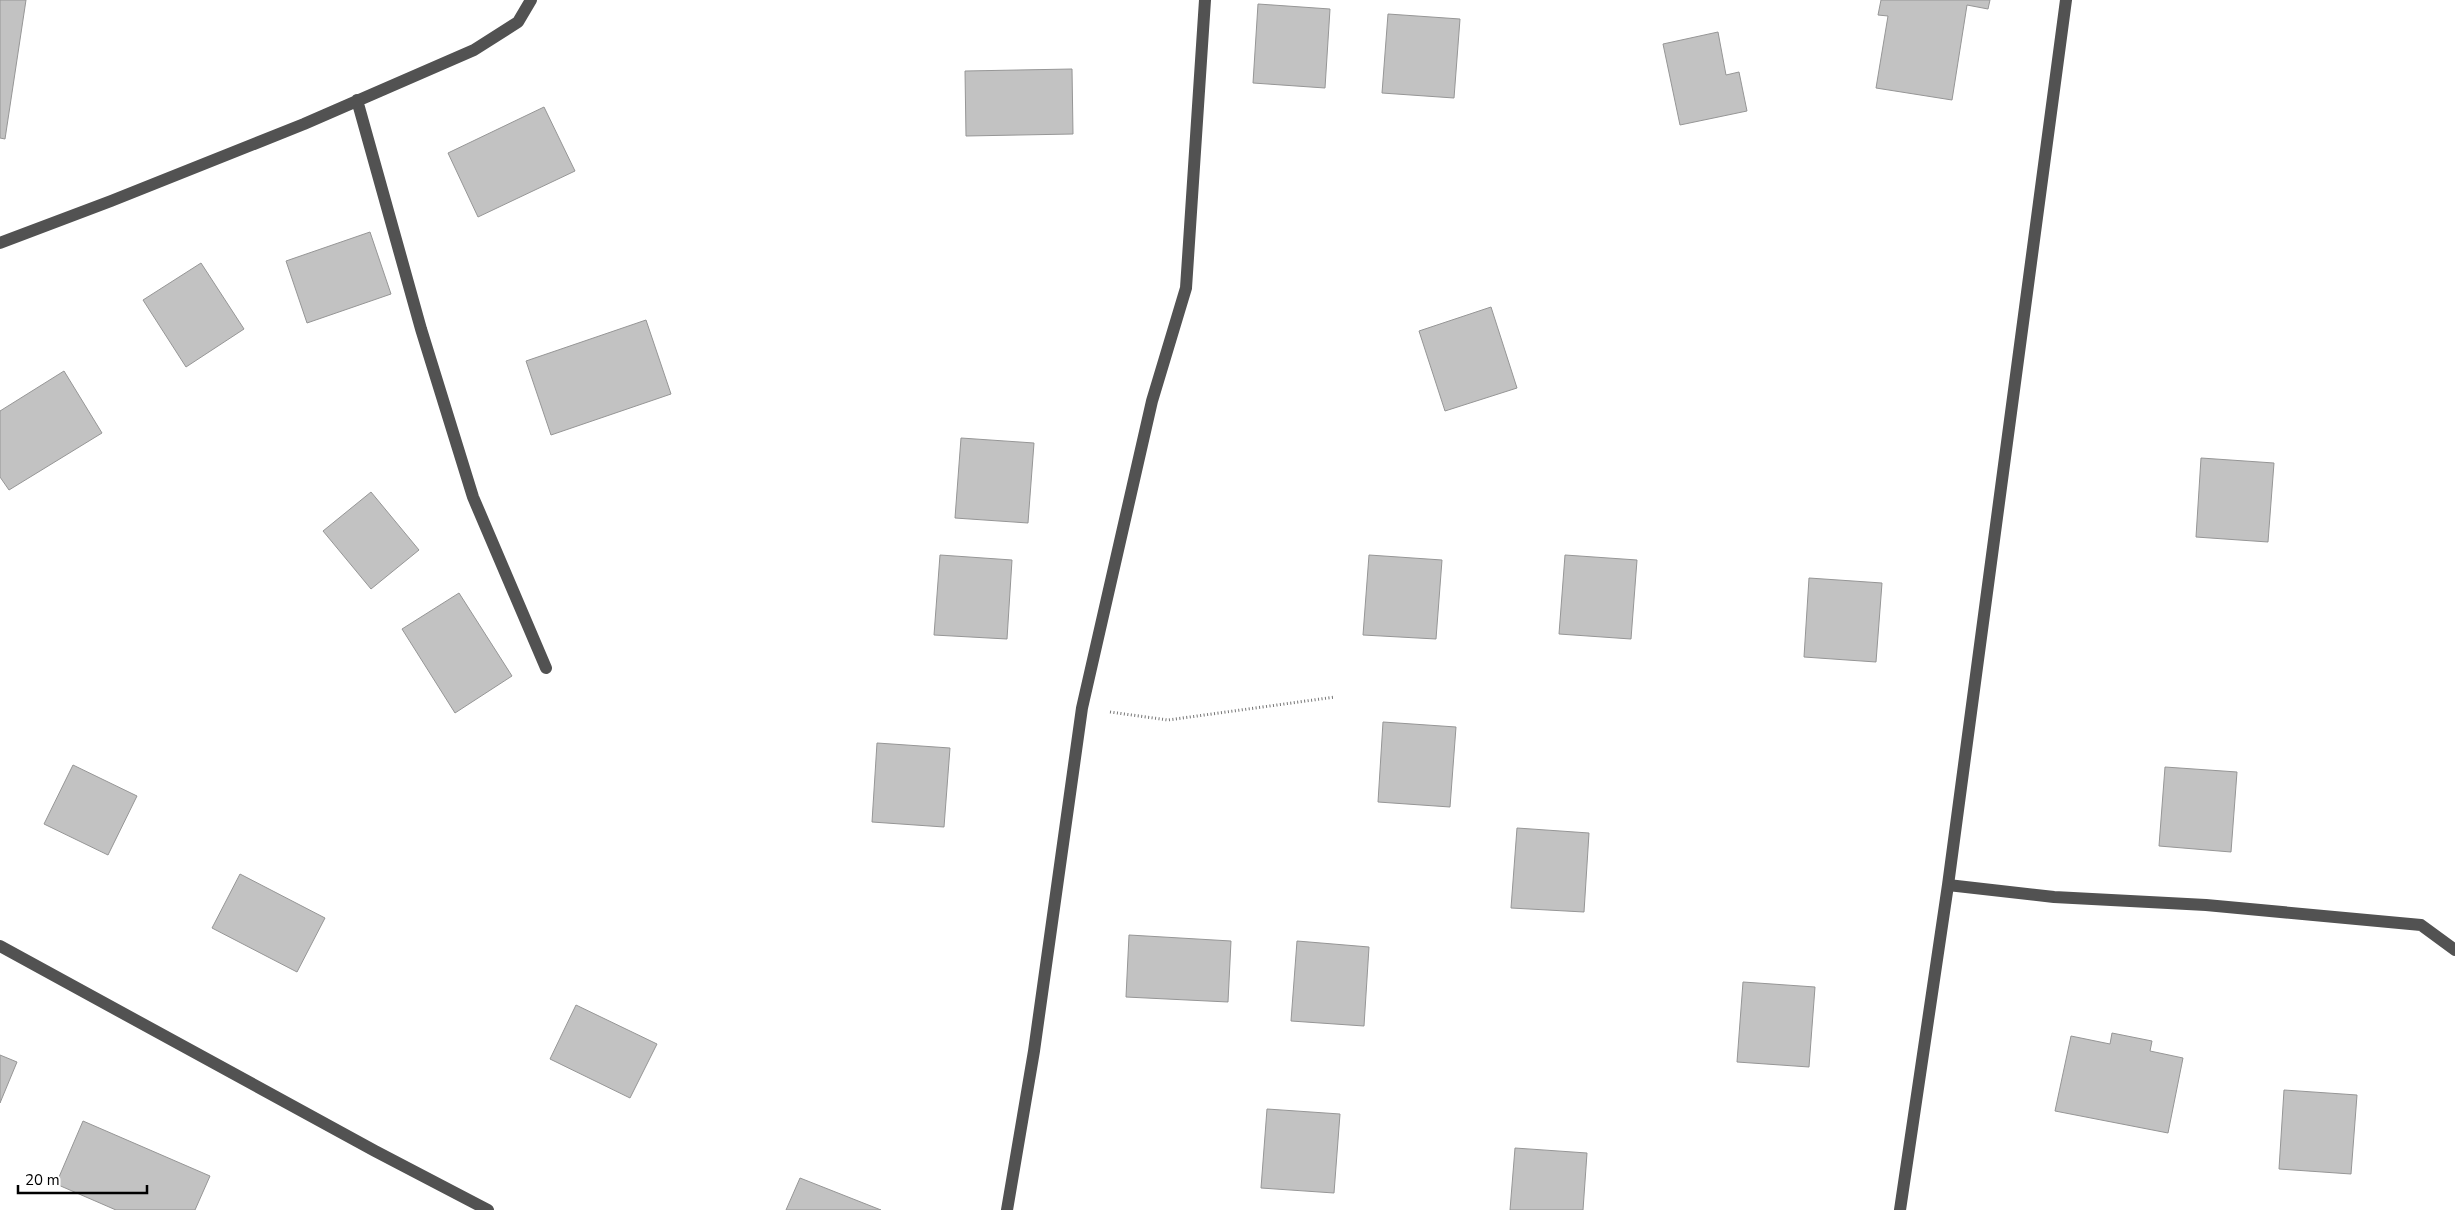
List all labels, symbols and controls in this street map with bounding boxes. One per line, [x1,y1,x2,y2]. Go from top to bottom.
scale bar [18,1162,146,1194]
text: 20 m [25,1170,60,1190]

